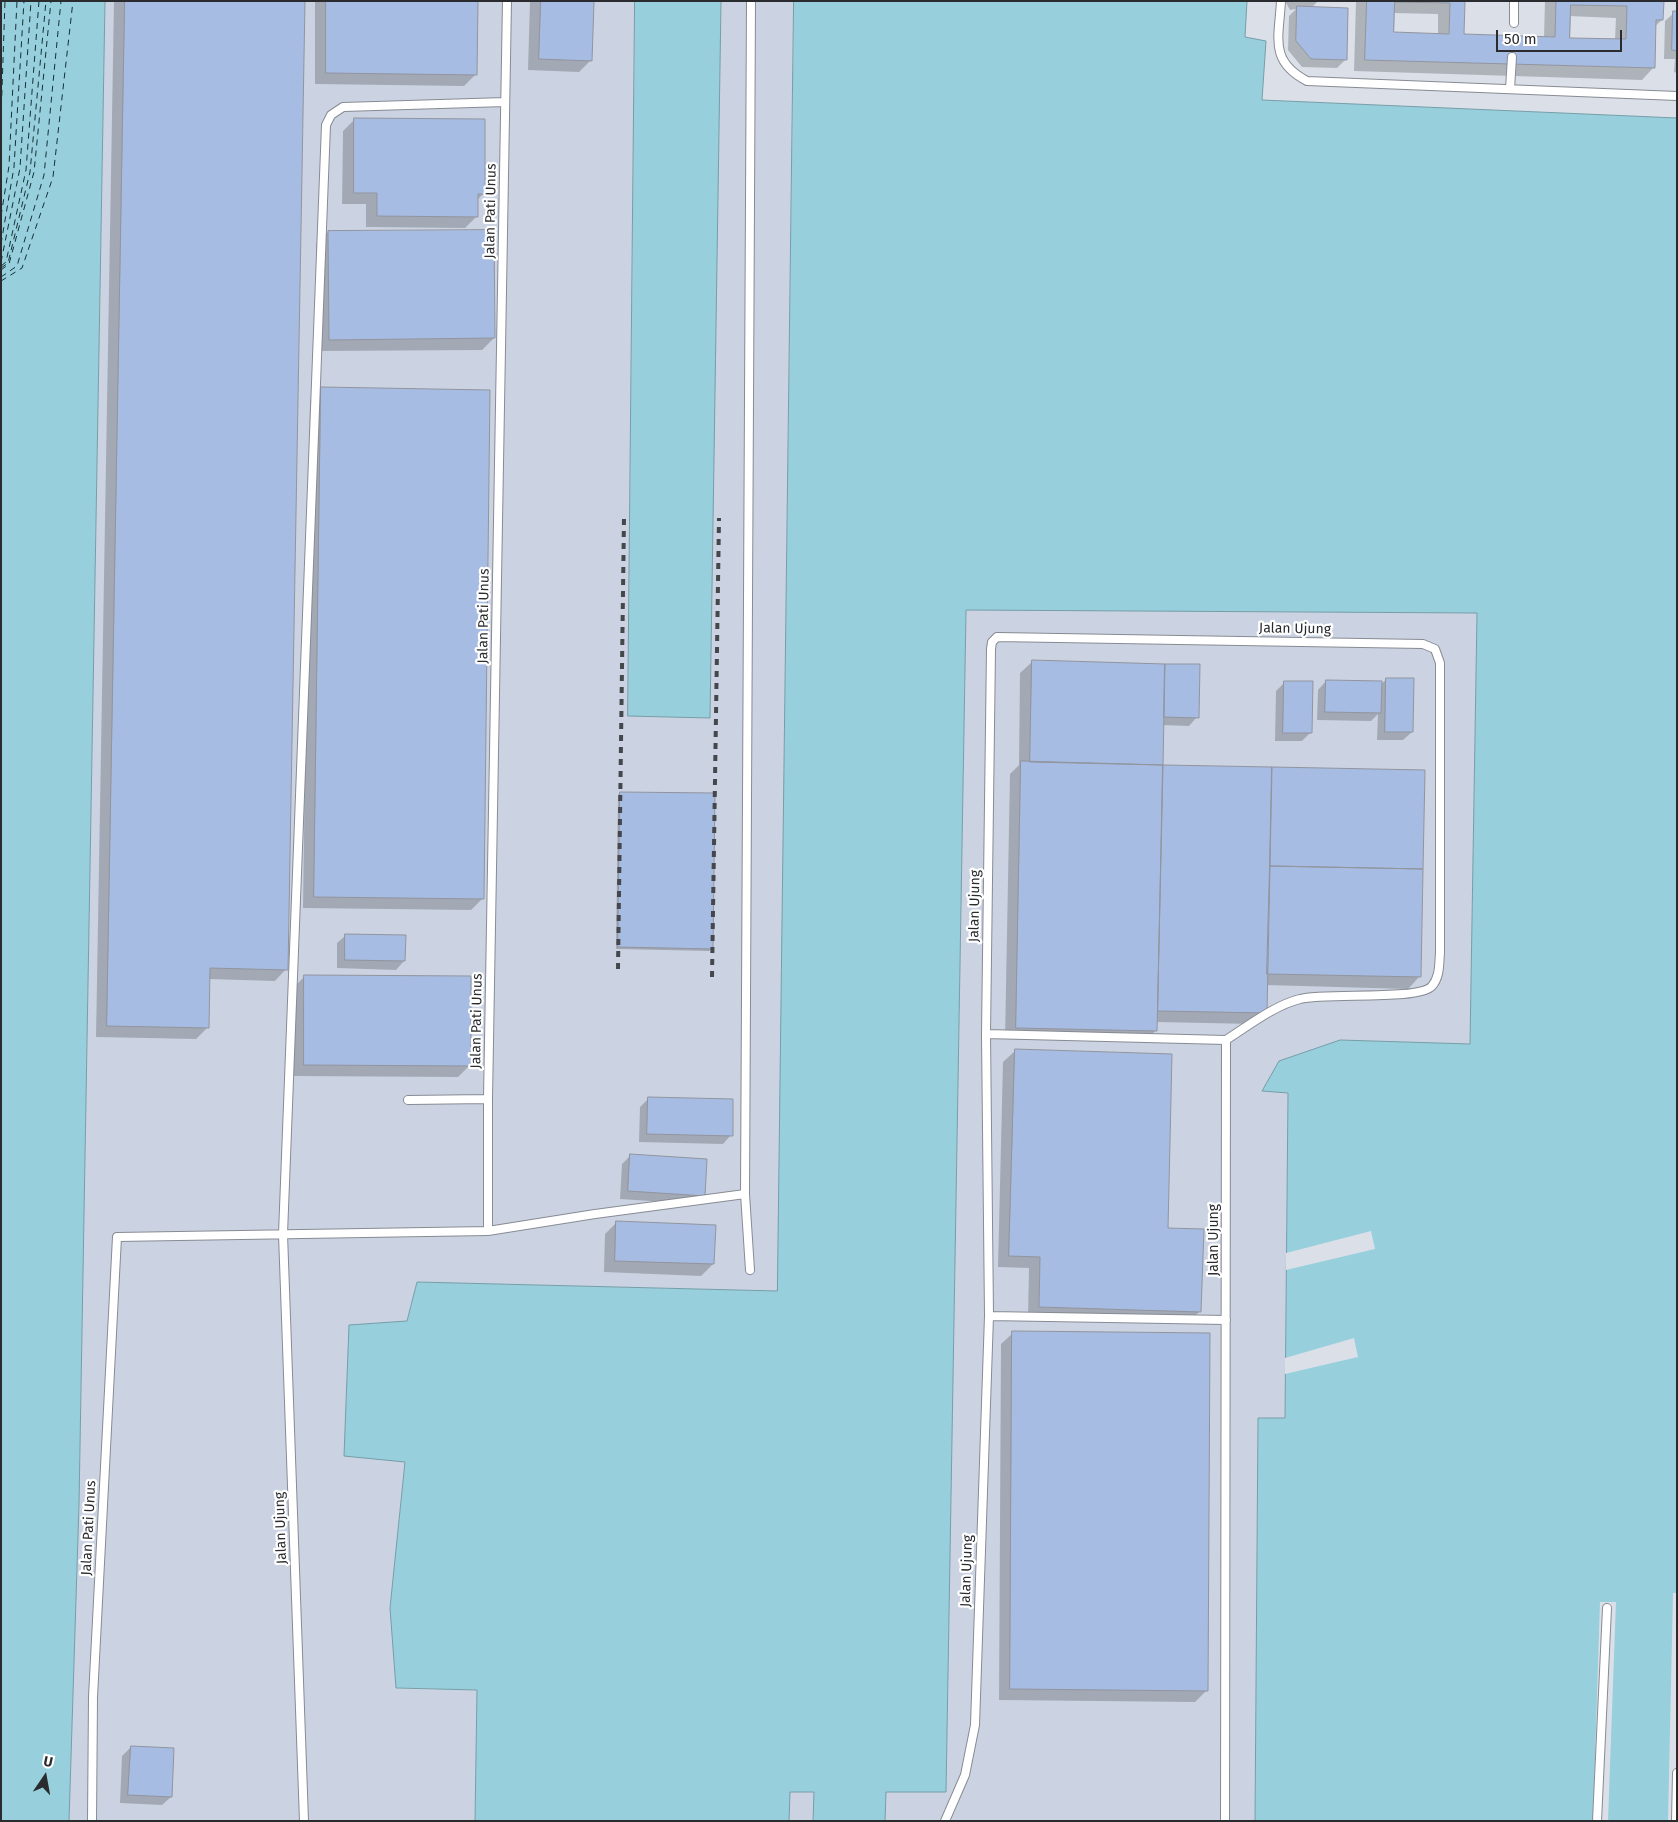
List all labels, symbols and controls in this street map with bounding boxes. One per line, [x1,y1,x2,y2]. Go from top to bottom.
scale bar [1498,20,1624,52]
text: 50 m [1504,30,1537,48]
street label: Jalan Pati Unus [482,163,500,259]
street label: Jalan Pati Unus [475,568,493,664]
street label: Jalan Ujung [1259,620,1331,638]
street label: Jalan Ujung [966,870,984,942]
street label: Jalan Pati Unus [468,973,486,1069]
street label: Jalan Ujung [1206,1204,1222,1276]
street label: Jalan Pati Unus [78,1480,100,1576]
street label: Jalan Ujung [271,1492,291,1564]
street label: Jalan Ujung [957,1535,977,1607]
north arrow [20,1752,70,1802]
text: U [42,1753,54,1771]

